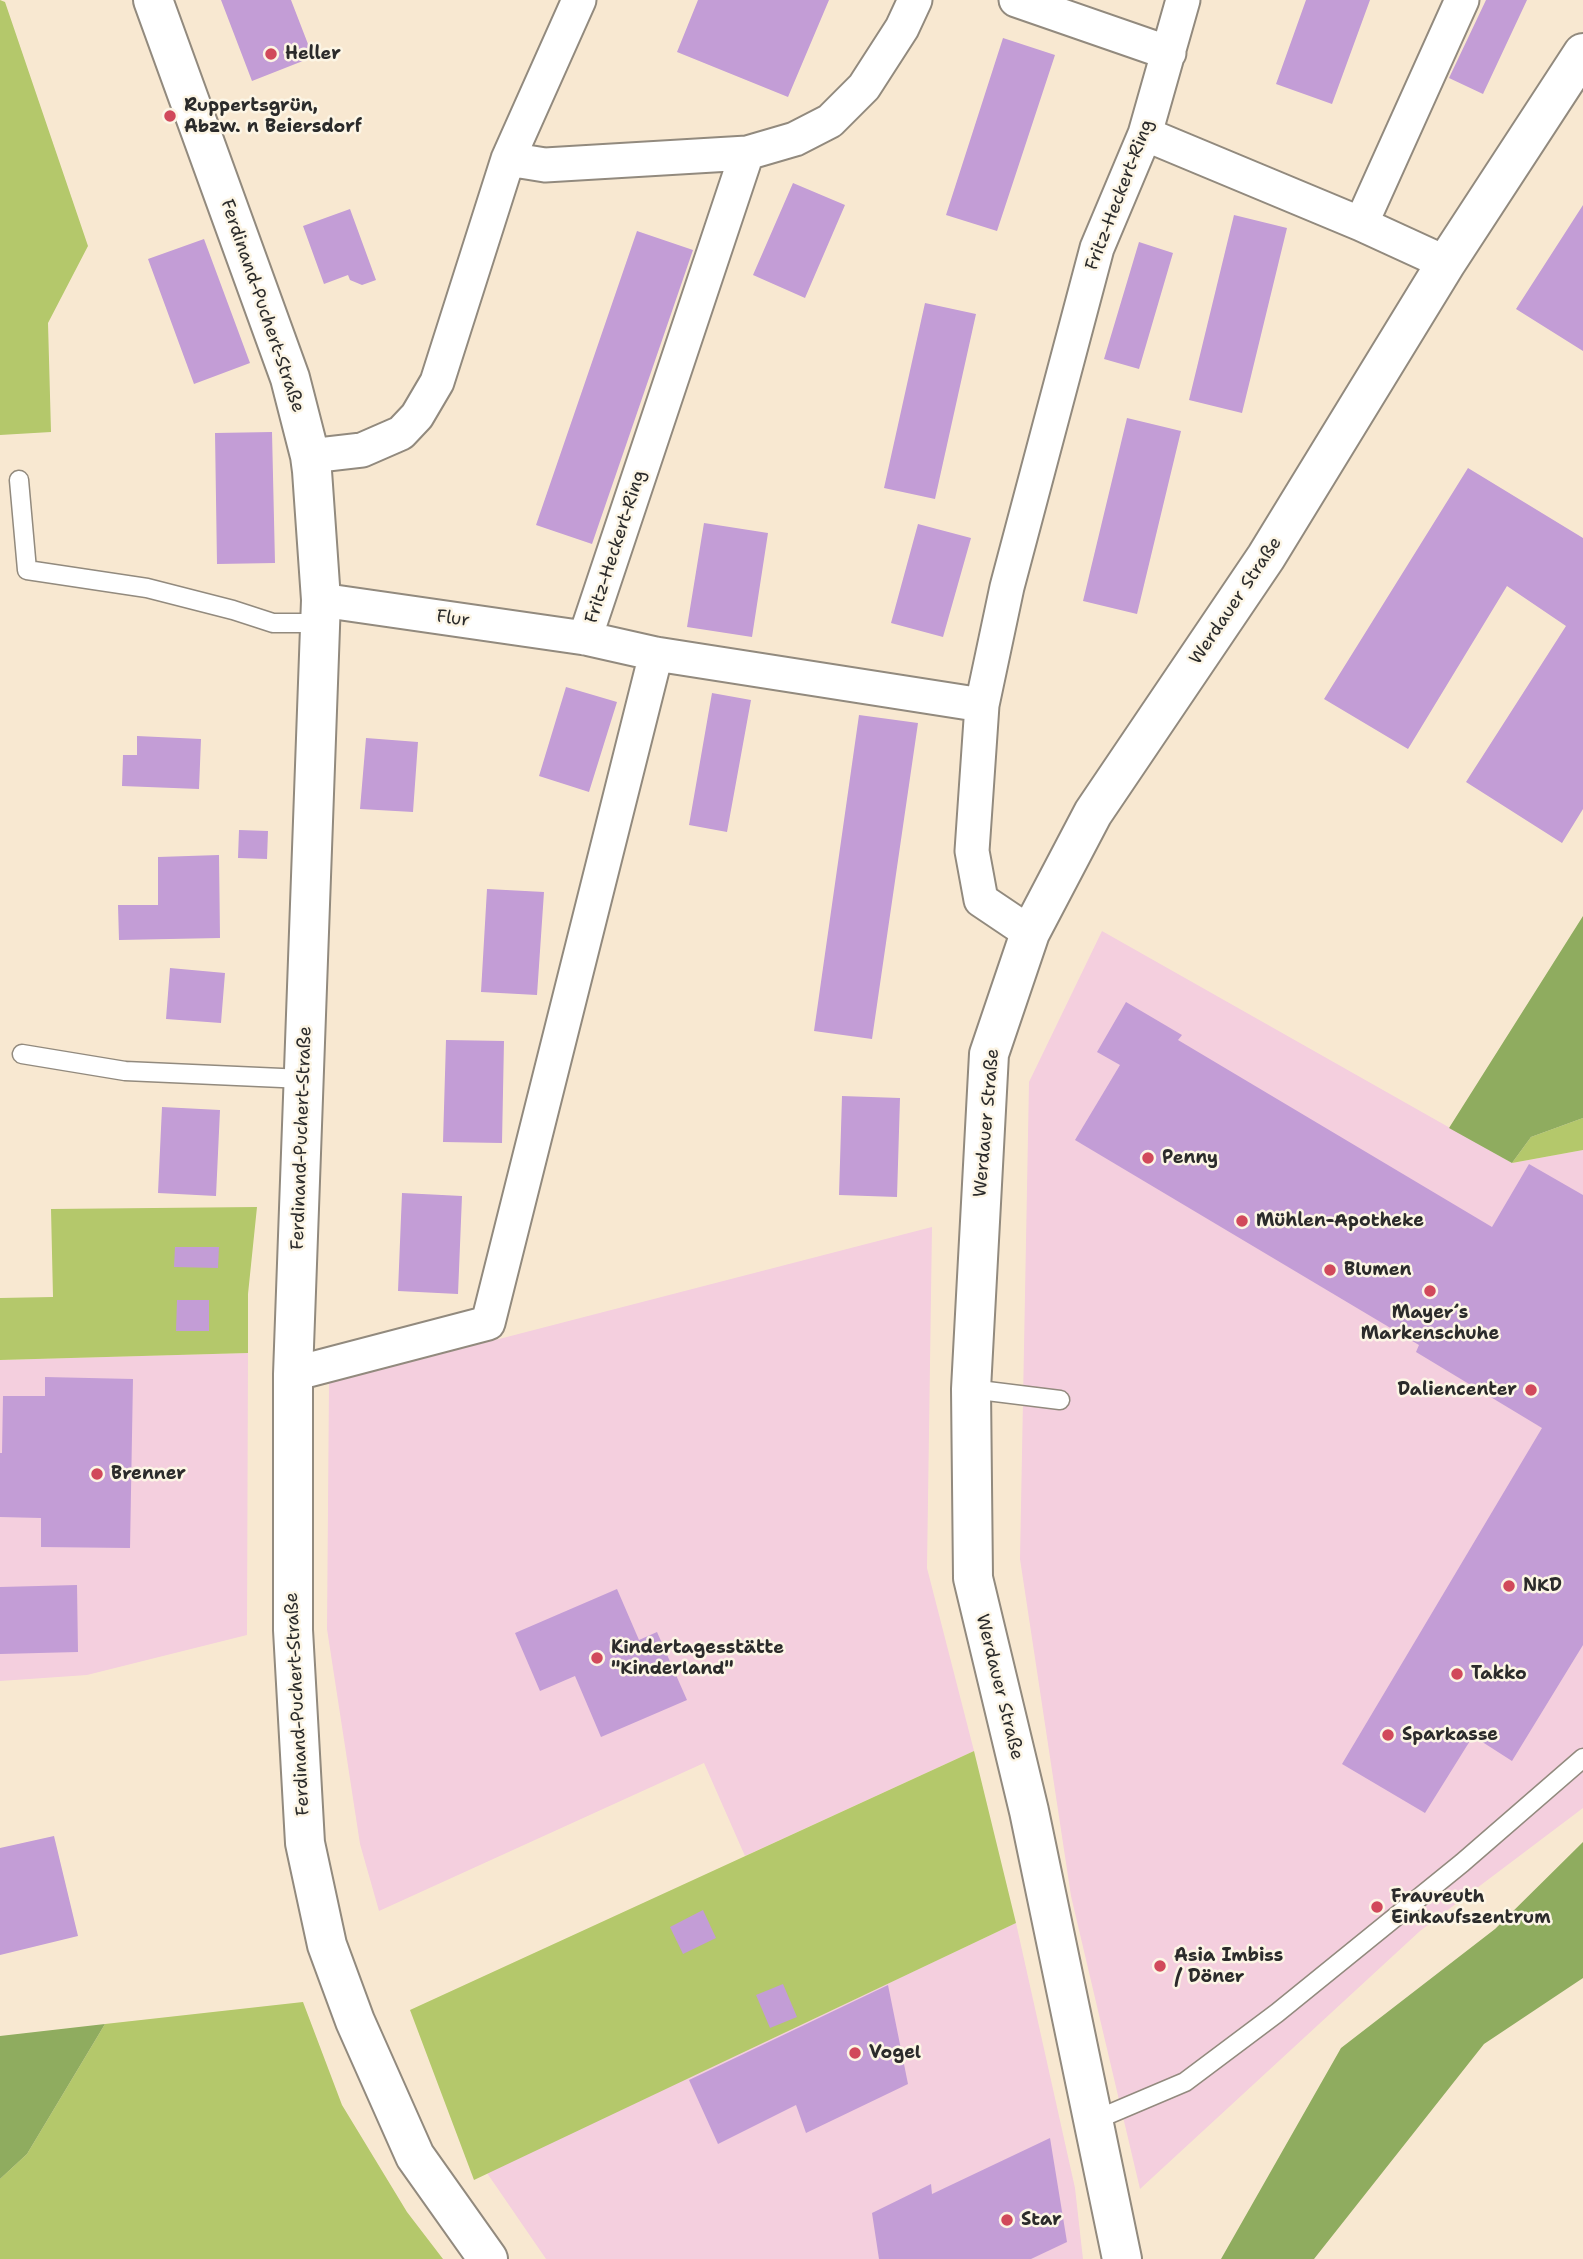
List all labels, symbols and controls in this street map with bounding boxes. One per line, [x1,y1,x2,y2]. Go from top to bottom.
place label: Heller [285,43,341,65]
marker: Heller [263,46,279,62]
place label: Ruppertsgrün, Abzw. n Beiersdorf [184,95,362,138]
marker: Ruppertsgrün, Abzw. n Beiersdorf [162,108,178,124]
street label: Fritz-Heckert-Ring [1081,117,1159,273]
street label: Ferdinand-Puchert-Straße [215,197,309,415]
street label: Fritz-Heckert-Ring [581,468,651,626]
street label: Werdauer Straße [1185,533,1287,669]
street label: Flur [435,606,471,632]
street label: Ferdinand-Puchert-Straße [287,1026,317,1250]
street label: Werdauer Straße [970,1048,1004,1198]
place label: Penny [1162,1147,1218,1169]
marker: Penny [1140,1150,1156,1166]
place label: Mühlen-Apotheke [1256,1210,1424,1232]
marker: Mühlen-Apotheke [1234,1213,1250,1229]
place label: Blumen [1344,1259,1411,1281]
marker: Blumen [1322,1262,1338,1278]
marker: Mayer´s Markenschuhe [1422,1283,1438,1299]
place label: Mayer´s Markenschuhe [1361,1302,1499,1344]
place label: Daliencenter [1397,1379,1517,1401]
marker: Daliencenter [1523,1382,1539,1398]
place label: Brenner [111,1463,186,1485]
marker: Brenner [89,1466,105,1482]
place label: NKD [1523,1575,1562,1597]
marker: NKD [1501,1578,1517,1594]
street label: Ferdinand-Puchert-Straße [281,1592,315,1816]
street label: Werdauer Straße [970,1612,1028,1762]
place label: Kindertagesstätte "Kinderland" [611,1637,784,1680]
marker: Kindertagesstätte "Kinderland" [589,1650,605,1666]
place label: Takko [1471,1663,1527,1685]
marker: Takko [1449,1666,1465,1682]
place label: Sparkasse [1402,1724,1498,1746]
marker: Sparkasse [1380,1727,1396,1743]
place label: Fraureuth Einkaufszentrum [1391,1886,1551,1928]
marker: Fraureuth Einkaufszentrum [1369,1899,1385,1915]
place label: Asia Imbiss / Döner [1174,1945,1283,1988]
marker: Asia Imbiss / Döner [1152,1958,1168,1974]
place label: Vogel [869,2042,921,2064]
marker: Vogel [847,2045,863,2061]
place label: Star [1021,2209,1062,2231]
marker: Star [999,2212,1015,2228]

